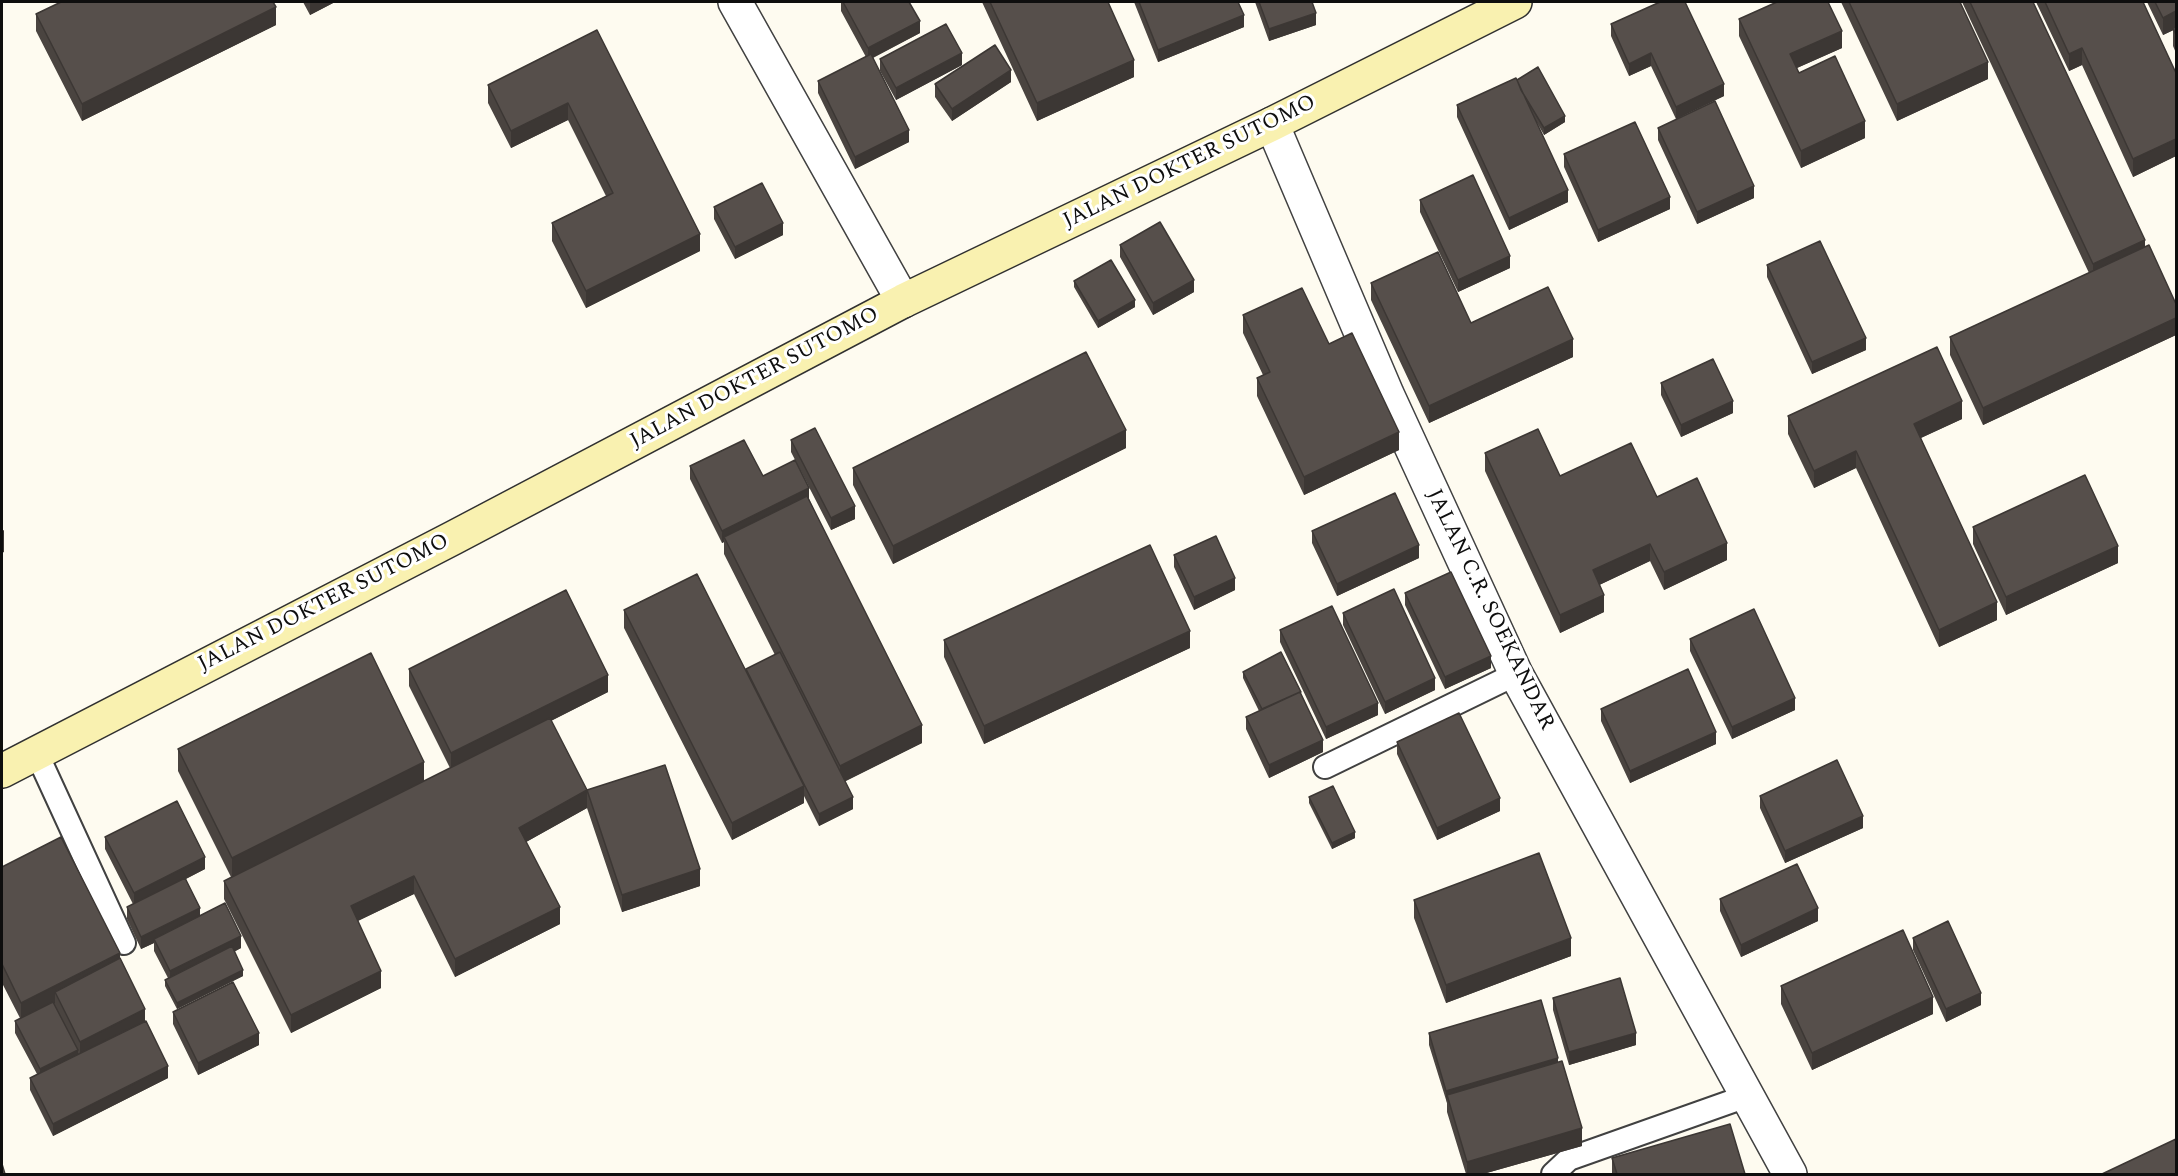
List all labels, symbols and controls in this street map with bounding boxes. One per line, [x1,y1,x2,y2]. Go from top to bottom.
street label: JALAN DOKTER SUTOMO [1059,90,1321,236]
street label: JALAN DOKTER SUTOMO [626,302,884,456]
street label: JALAN C.R. SOEKANDAR [1419,485,1559,735]
street label: JALAN DOKTER SUTOMO [194,529,454,679]

